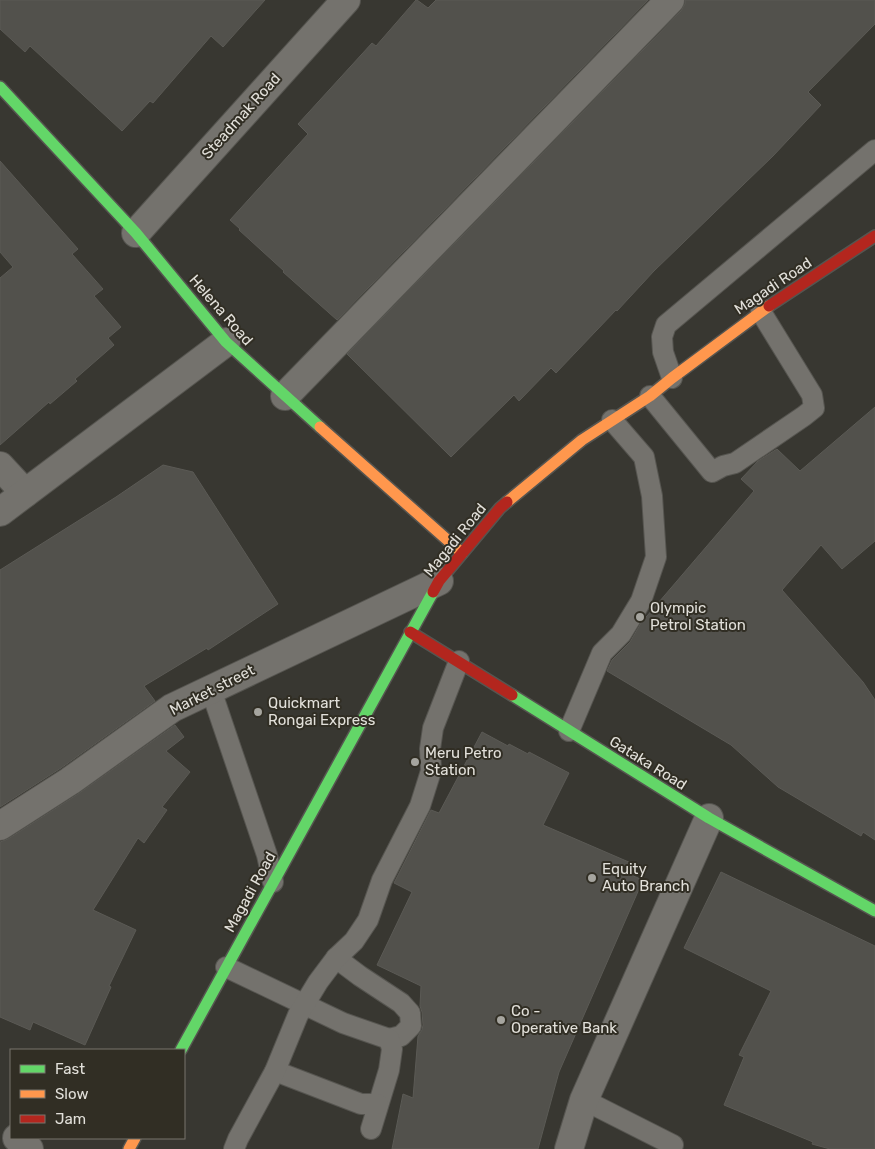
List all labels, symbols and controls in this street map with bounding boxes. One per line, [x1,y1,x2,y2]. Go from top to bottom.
street label: Steadmak Road [198,69,284,163]
street label: Magadi Road [731,254,815,318]
street label: Helena Road [185,271,257,349]
street label: Magadi Road [420,500,490,580]
place label: Olympic Petrol Station [650,599,746,634]
marker: Olympic Petrol Station [634,611,646,623]
street label: Market street [167,661,258,719]
place label: Quickmart Rongai Express [268,694,376,729]
marker: Quickmart Rongai Express [252,706,264,718]
street label: Gataka Road [606,732,690,794]
place label: Meru Petro Station [425,744,502,779]
marker: Meru Petro Station [409,756,421,768]
street label: Magadi Road [221,849,279,935]
place label: Equity Auto Branch [602,860,690,895]
marker: Equity Auto Branch [586,872,598,884]
place label: Co - Operative Bank [511,1002,617,1037]
marker: Co - Operative Bank [495,1014,507,1026]
legend [10,1049,185,1139]
text: Fast [55,1060,85,1078]
text: Slow [55,1085,88,1103]
text: Jam [55,1110,86,1128]

